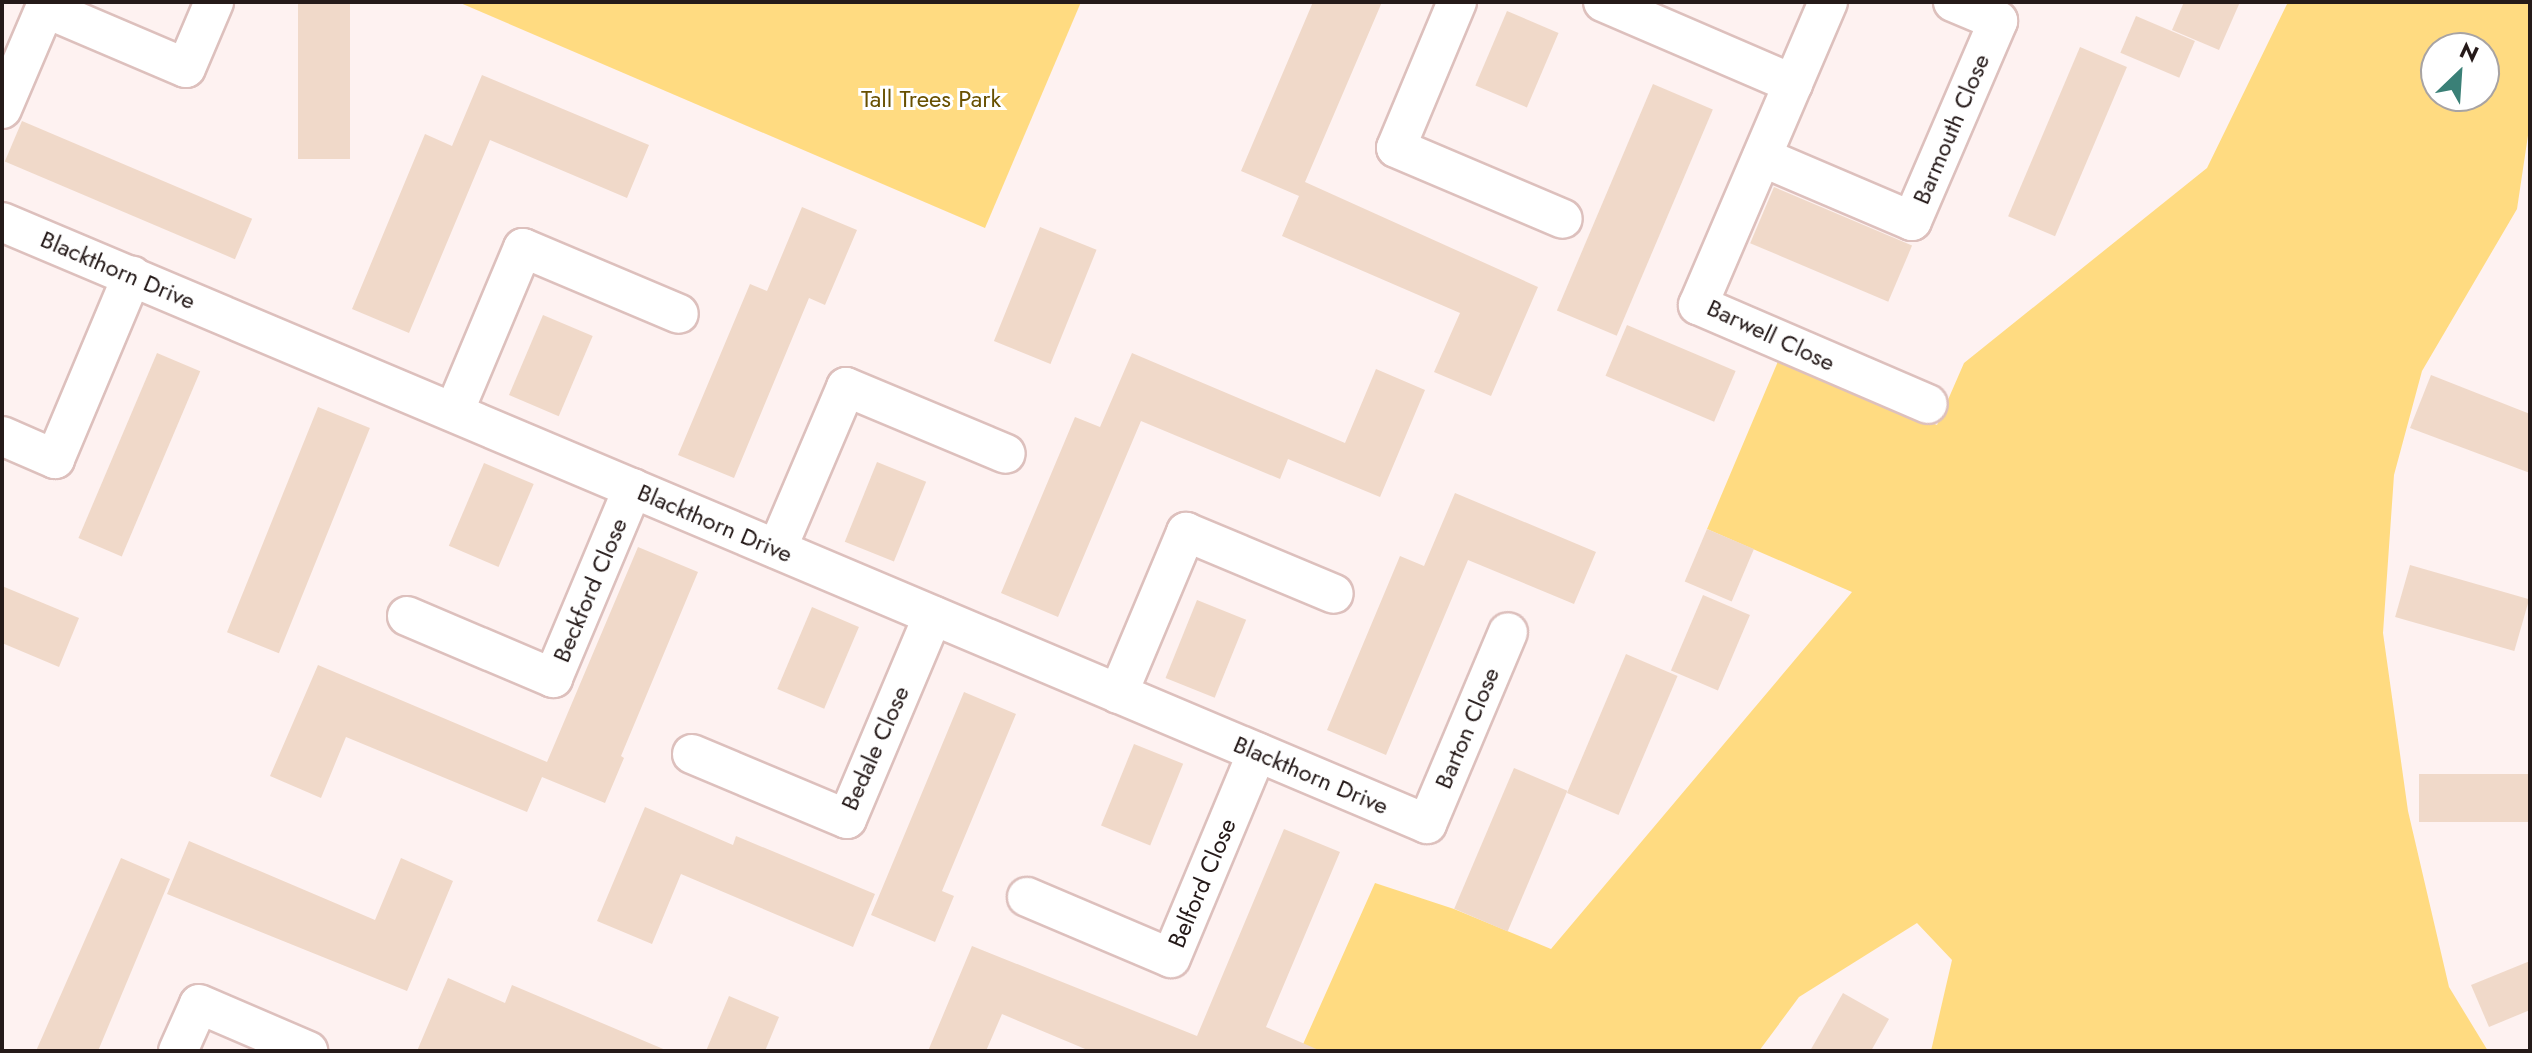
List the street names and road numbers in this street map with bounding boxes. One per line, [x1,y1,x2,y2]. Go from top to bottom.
street label: Barmouth Close [1906,50,1996,208]
street label: Blackthorn Drive [36,224,200,316]
street label: Barwell Close [1703,293,1839,377]
street label: Blackthorn Drive [633,477,797,569]
street label: Beckford Close [547,514,633,666]
street label: Barton Close [1429,663,1505,793]
street label: Bedale Close [835,681,915,815]
street label: Blackthorn Drive [1229,729,1393,821]
street label: Belford Close [1162,814,1242,952]

